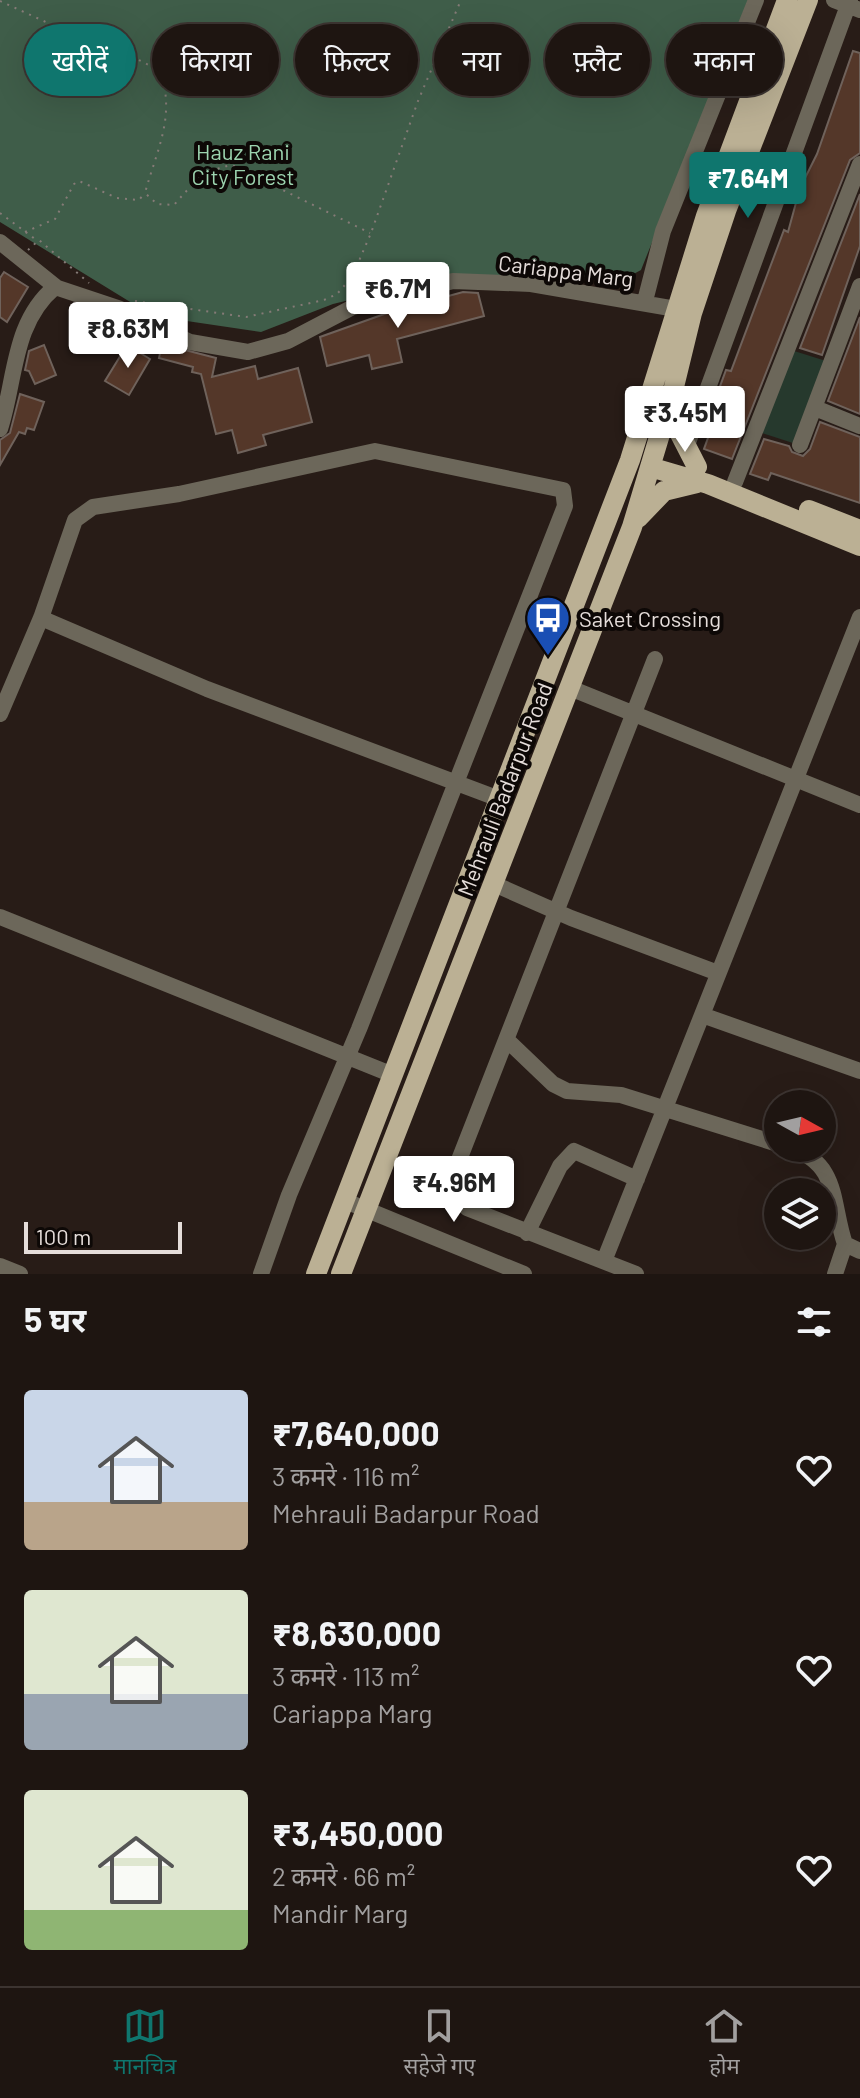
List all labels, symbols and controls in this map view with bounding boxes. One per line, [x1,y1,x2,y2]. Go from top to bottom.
chip: खरीदें [24,24,136,96]
chip: किराया [152,24,279,96]
chip: फ़िल्टर [295,24,418,96]
chip: नया [434,24,529,96]
chip: फ़्लैट [545,24,650,96]
chip: मकान [666,24,783,96]
park label: Hauz Rani City Forest [191,138,295,189]
pin: ₹7.64M [683,152,813,220]
text: ₹7.64M [707,162,789,193]
street label: Cariappa Marg [497,249,635,291]
pin: ₹6.7M [342,262,454,330]
text: ₹6.7M [364,272,432,303]
pin: ₹8.63M [63,302,193,370]
text: ₹8.63M [87,312,169,343]
pin: ₹3.45M [620,386,750,454]
text: ₹3.45M [643,396,727,427]
bus stop icon: Saket Crossing [524,594,572,657]
place label: Saket Crossing [579,605,721,631]
street label: Mehrauli Badarpur Road [451,679,557,899]
north arrow [764,1090,836,1162]
map controls [764,1090,836,1250]
pin: ₹4.96M [389,1156,519,1224]
text: ₹4.96M [412,1166,496,1197]
button: layers [764,1178,836,1250]
scale bar [24,1218,182,1254]
text: 100 m [36,1223,91,1249]
text: 5 घर [24,1298,86,1339]
icon: filters [792,1300,836,1344]
text: ₹7,640,000 [272,1412,440,1453]
icon: home [88,1422,184,1518]
icon: heart [792,1448,836,1492]
text: 3 कमरे · 116 m² [272,1460,419,1491]
text: Mehrauli Badarpur Road [272,1497,540,1528]
text: ₹8,630,000 [272,1612,441,1653]
icon: home [88,1622,184,1718]
icon: heart [792,1648,836,1692]
text: 3 कमरे · 113 m² [272,1660,419,1691]
text: Cariappa Marg [272,1697,432,1728]
text: ₹3,450,000 [272,1812,443,1853]
icon: home [88,1822,184,1918]
icon: heart [792,1848,836,1892]
text: 2 कमरे · 66 m² [272,1860,415,1891]
text: Mandir Marg [272,1897,408,1928]
tab: मानचित्र [114,2004,176,2083]
tab: सहेजे गए [404,2004,475,2083]
tab: होम [702,2004,746,2083]

